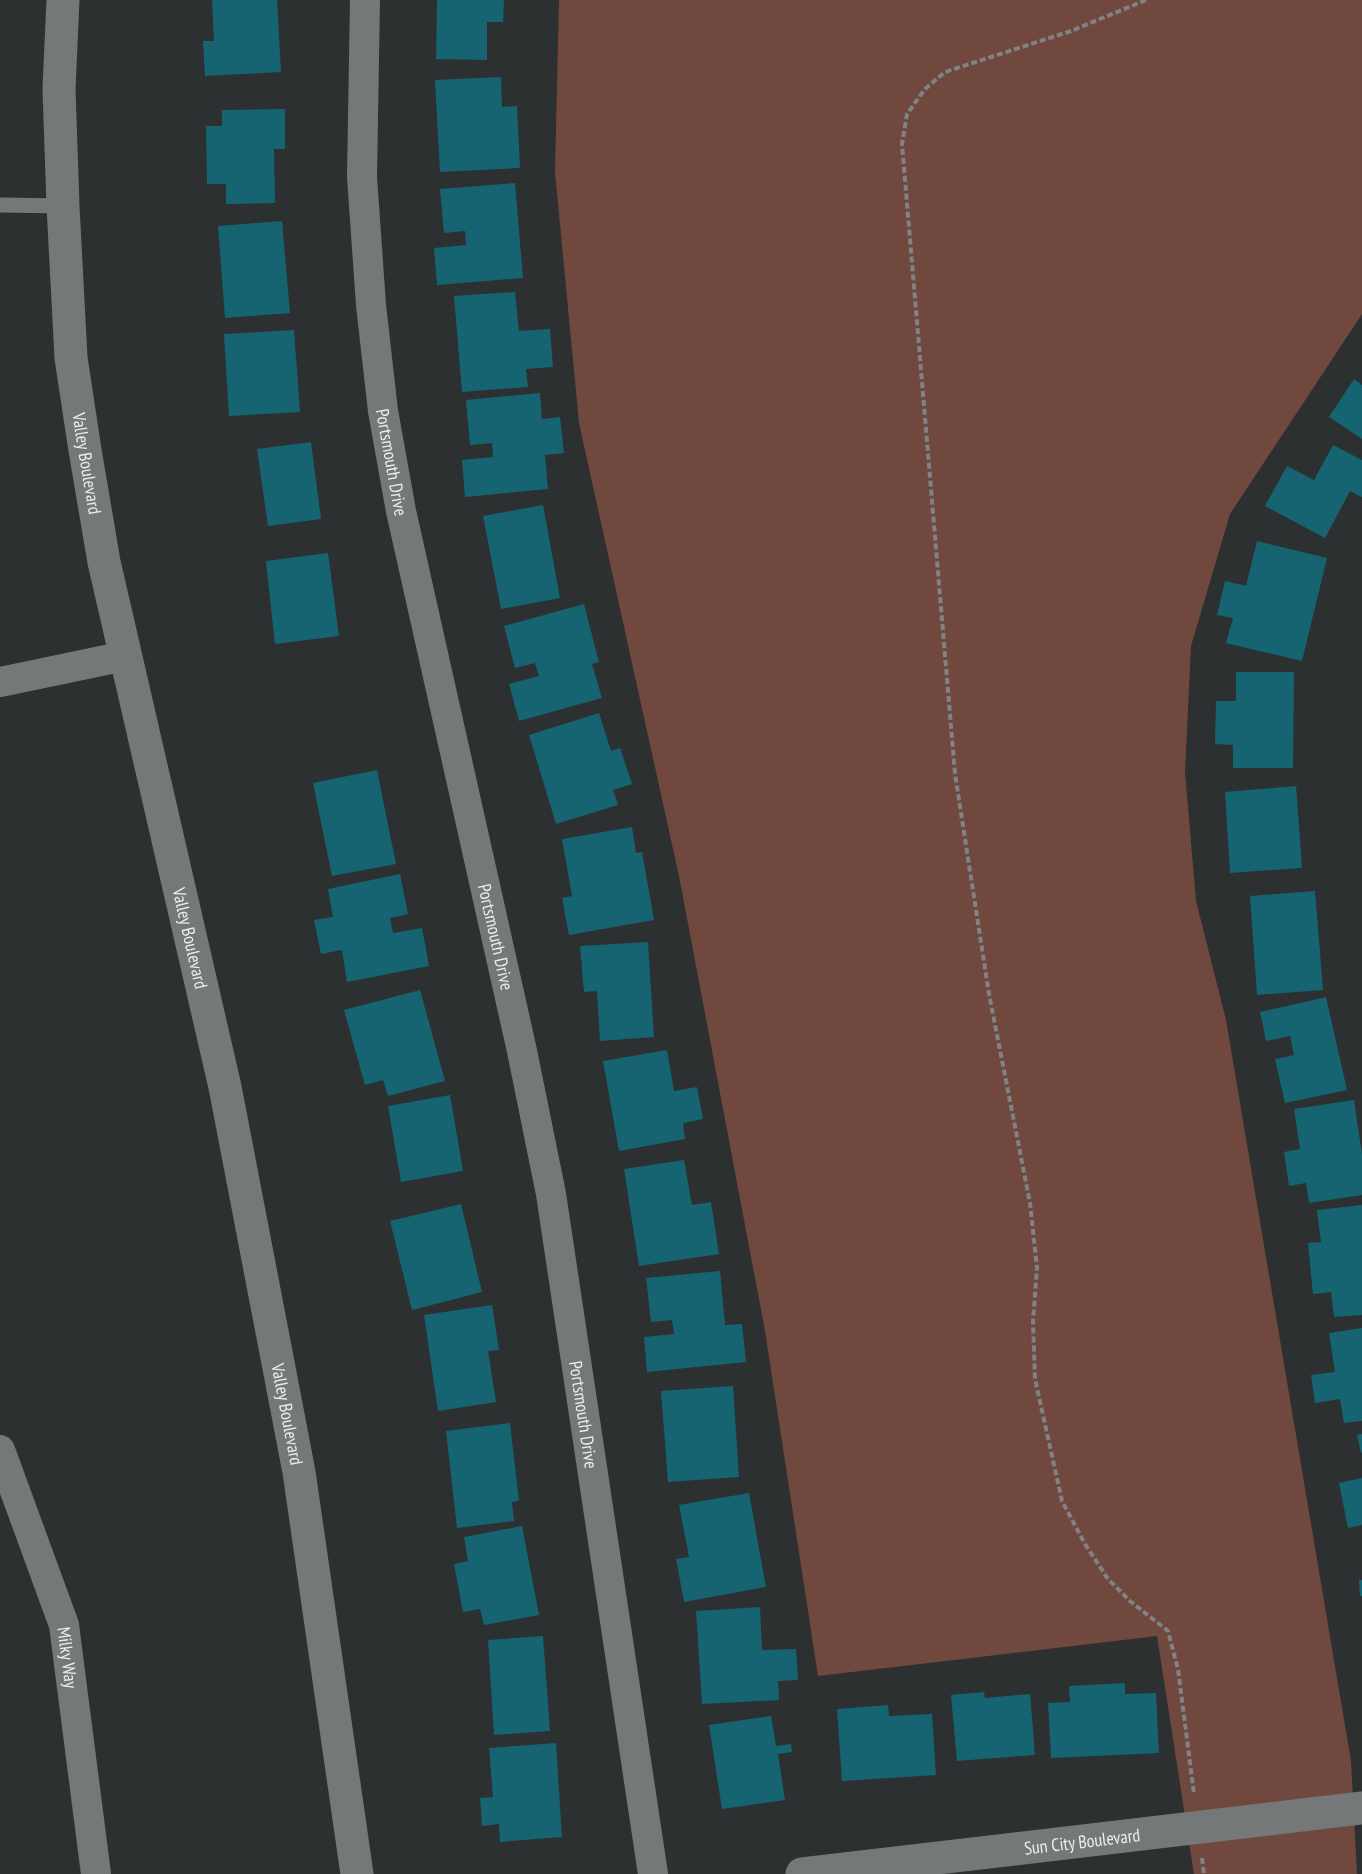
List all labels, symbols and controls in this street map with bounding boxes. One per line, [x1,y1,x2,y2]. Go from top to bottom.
street label: Portsmouth Drive [371,407,413,518]
street label: Valley Boulevard [68,410,107,516]
street label: Portsmouth Drive [473,881,520,992]
street label: Valley Boulevard [168,884,213,991]
street label: Portsmouth Drive [565,1359,604,1470]
street label: Valley Boulevard [267,1361,309,1467]
street label: Milky Way [53,1625,84,1690]
street label: Sun City Boulevard [1023,1823,1141,1859]

